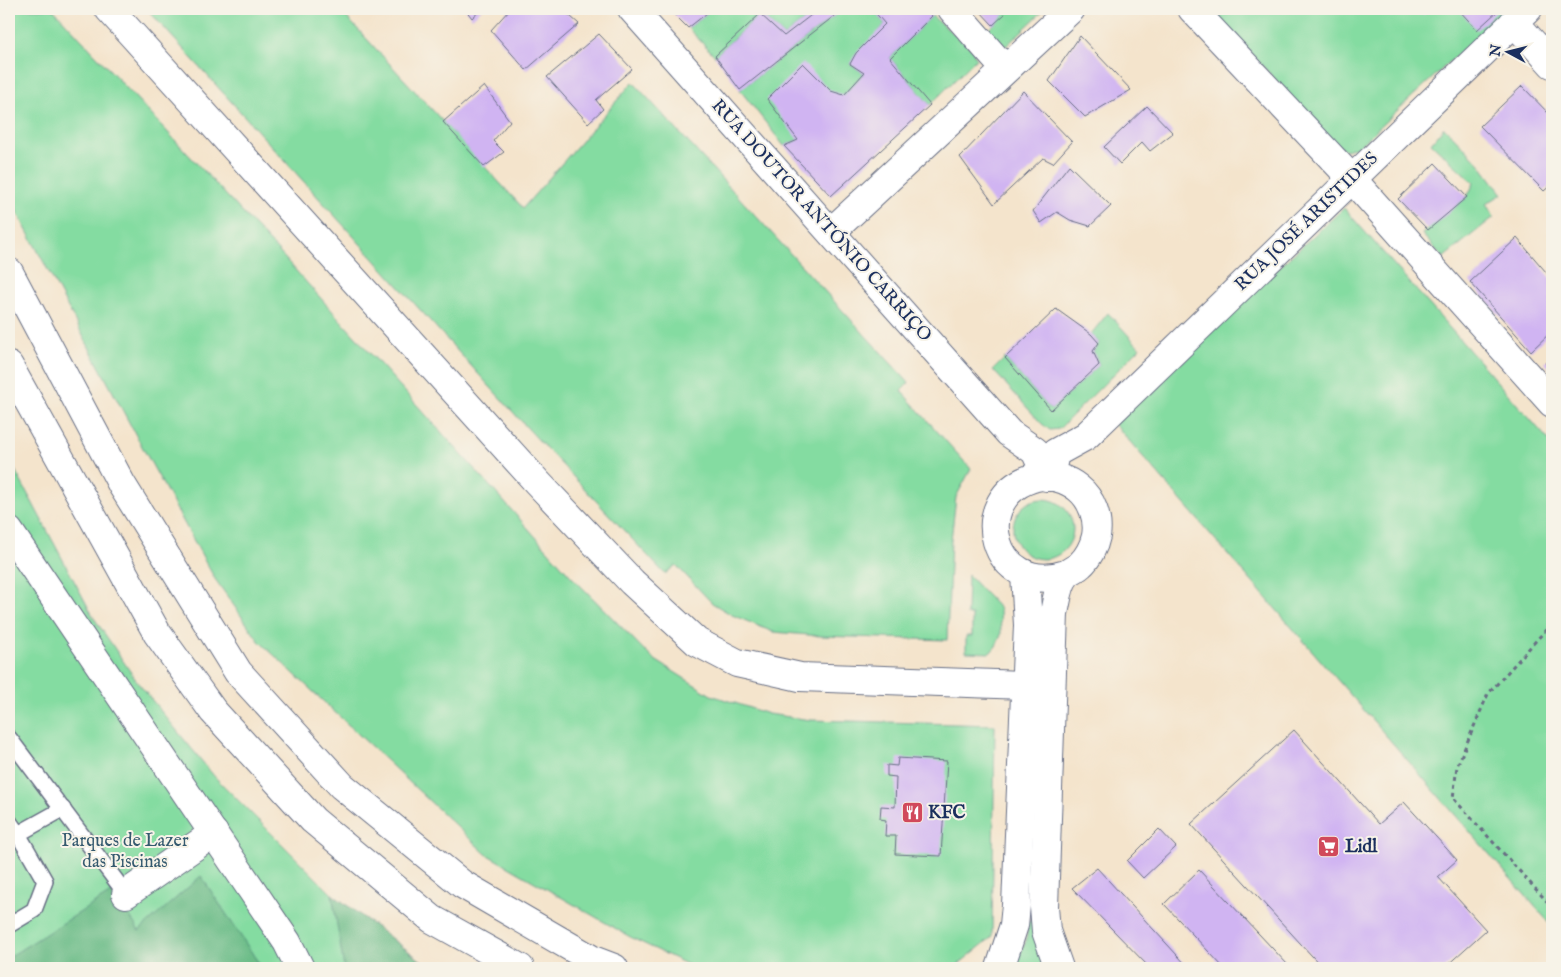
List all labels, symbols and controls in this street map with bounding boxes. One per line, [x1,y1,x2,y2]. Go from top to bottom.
north arrow [1484,28,1534,78]
text: N [1486,43,1506,59]
street label: RUA DOUTOR ANTÓNIO CARRIÇO [706,94,938,347]
street label: RUA JOSÉ ARISTIDES [1229,146,1384,297]
restaurant icon: KFC [900,801,924,825]
place label: KFC [928,802,965,825]
park label: Parques de Lazer das Piscinas [61,830,189,874]
supermarket icon: Lidl [1317,835,1341,859]
place label: Lidl [1345,836,1378,859]

